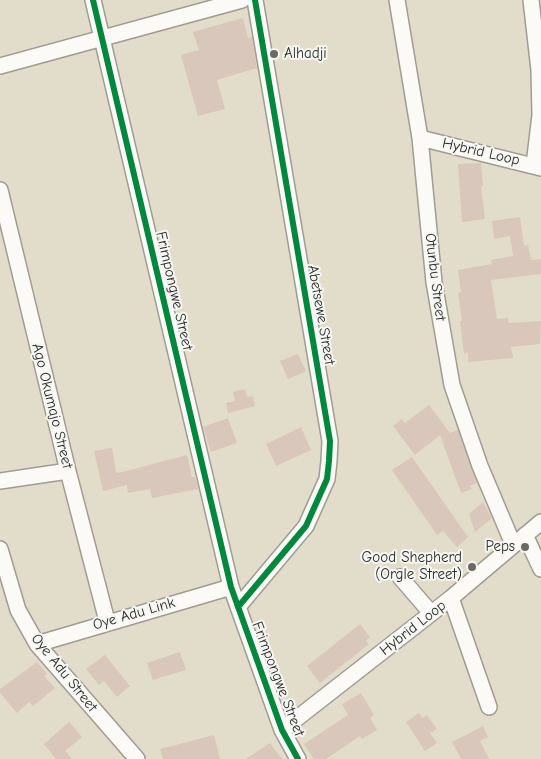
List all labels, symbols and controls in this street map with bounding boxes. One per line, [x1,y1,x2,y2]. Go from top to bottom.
place label: Alhadji [284,45,327,63]
marker: Alhadji [268,48,280,60]
street label: Hybrid Loop [441,134,521,170]
street label: Frimpongwe Street [152,230,196,352]
street label: Otunbu Street [421,232,449,322]
street label: Abetsewe Street [303,264,339,366]
street label: Ago Okumajo Street [28,342,76,470]
place label: Peps [486,538,515,556]
marker: Peps [519,541,531,553]
place label: Good Shepherd (Orgle Street) [362,549,462,584]
marker: Good Shepherd (Orgle Street) [466,561,478,573]
street label: Oye Adu Link [91,594,177,634]
street label: Hybrid Loop [376,597,450,659]
street label: Frimpongwe Street [248,619,308,739]
street label: Oye Adu Street [27,630,101,716]

